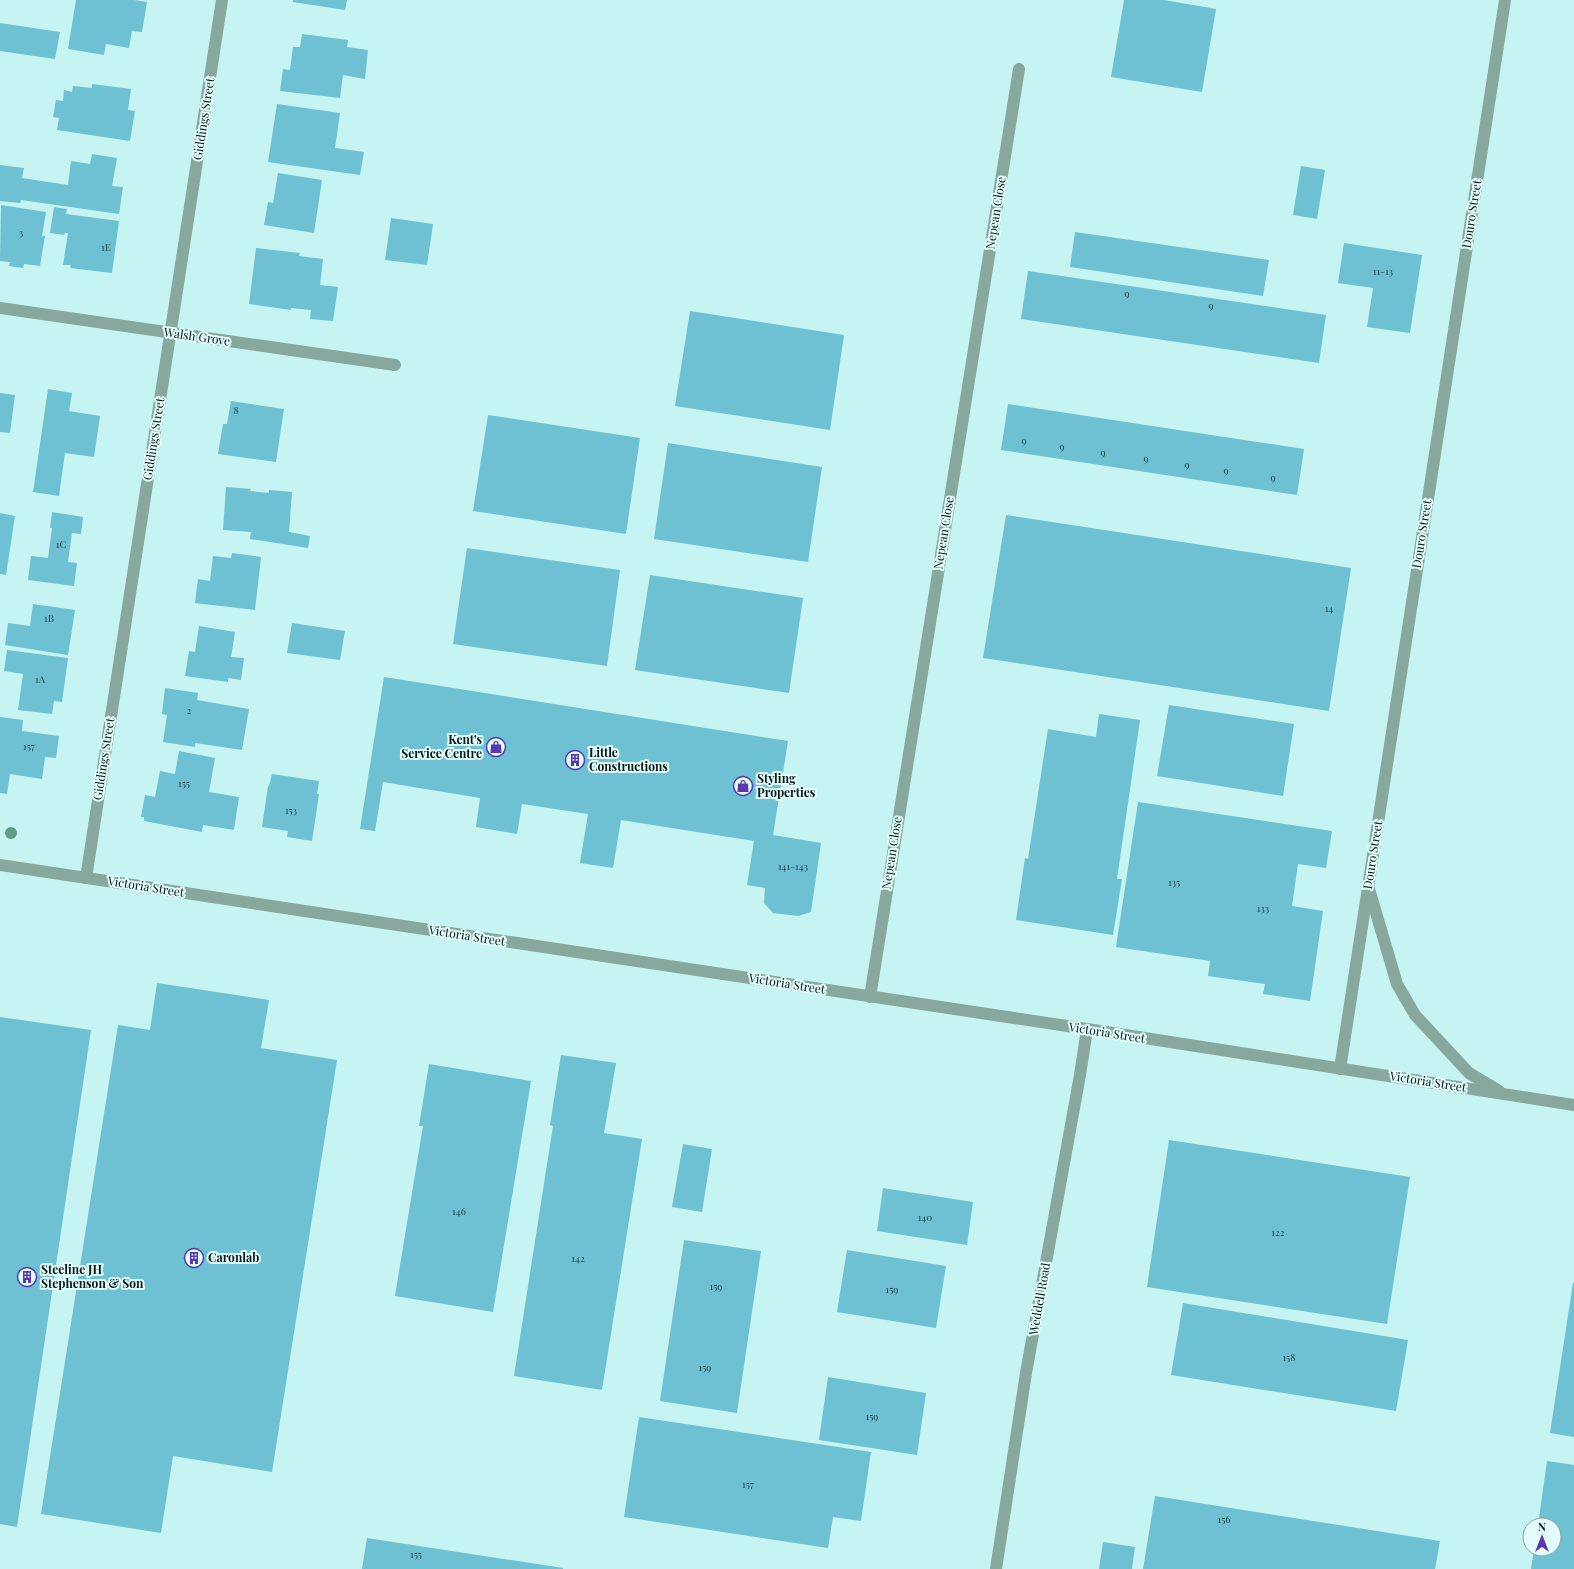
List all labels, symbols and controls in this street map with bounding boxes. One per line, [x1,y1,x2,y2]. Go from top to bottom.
street label: Giddings Street [189,76,218,161]
street label: Nepean Close [981,175,1009,250]
street label: Douro Street [1458,178,1484,249]
house number: 3 [19,225,24,239]
house number: 1E [101,240,111,254]
house number: 11-13 [1373,264,1394,278]
house number: 9 [1124,286,1130,300]
house number: 9 [1208,298,1214,312]
street label: Walsh Grove [162,323,231,349]
street label: Giddings Street [139,396,168,481]
house number: 8 [233,403,239,417]
house number: 9 [1021,433,1027,447]
house number: 9 [1059,439,1065,453]
house number: 9 [1100,445,1106,459]
house number: 9 [1143,451,1149,465]
house number: 9 [1184,457,1190,471]
house number: 9 [1223,463,1229,477]
house number: 9 [1270,470,1276,484]
street label: Nepean Close [929,495,957,570]
street label: Douro Street [1408,498,1434,569]
house number: 1C [56,537,66,551]
house number: 14 [1325,601,1333,615]
house number: 1B [44,611,54,625]
house number: 1A [35,672,46,686]
house number: 2 [187,703,192,717]
street label: Giddings Street [89,716,118,801]
place label: Kent's Service Centre [401,731,482,761]
shop icon: Kent's Service Centre [485,736,507,758]
house number: 157 [23,739,35,753]
place label: Little Constructions [589,744,668,774]
building icon: Little Constructions [564,749,586,771]
place label: Styling Properties [757,770,816,800]
shop icon: Styling Properties [732,775,754,797]
house number: 155 [178,776,190,790]
house number: 153 [285,803,298,817]
street label: Nepean Close [877,815,905,890]
street label: Douro Street [1359,819,1385,890]
house number: 141-143 [778,859,809,873]
street label: Victoria Street [106,872,186,900]
house number: 135 [1168,875,1180,889]
house number: 133 [1257,901,1270,915]
street label: Victoria Street [427,921,507,949]
street label: Victoria Street [747,969,827,997]
street label: Victoria Street [1067,1018,1147,1046]
street label: Victoria Street [1388,1067,1468,1095]
house number: 146 [452,1204,466,1218]
house number: 140 [918,1210,932,1224]
house number: 122 [1271,1225,1285,1239]
building icon: Caronlab [183,1247,205,1269]
place label: Caronlab [208,1249,259,1265]
house number: 142 [571,1251,585,1265]
place label: Steeline JH Stephenson & Son [41,1261,144,1291]
street label: Weddell Road [1025,1261,1053,1337]
building icon: Steeline JH Stephenson & Son [16,1266,38,1288]
house number: 159 [710,1279,722,1293]
house number: 159 [886,1282,898,1296]
house number: 158 [1283,1350,1295,1364]
house number: 159 [699,1360,711,1374]
house number: 159 [866,1409,878,1423]
house number: 157 [742,1477,754,1491]
house number: 156 [1218,1512,1230,1526]
north arrow [1522,1517,1562,1557]
text: N [1538,1519,1546,1534]
house number: 155 [410,1547,422,1561]

